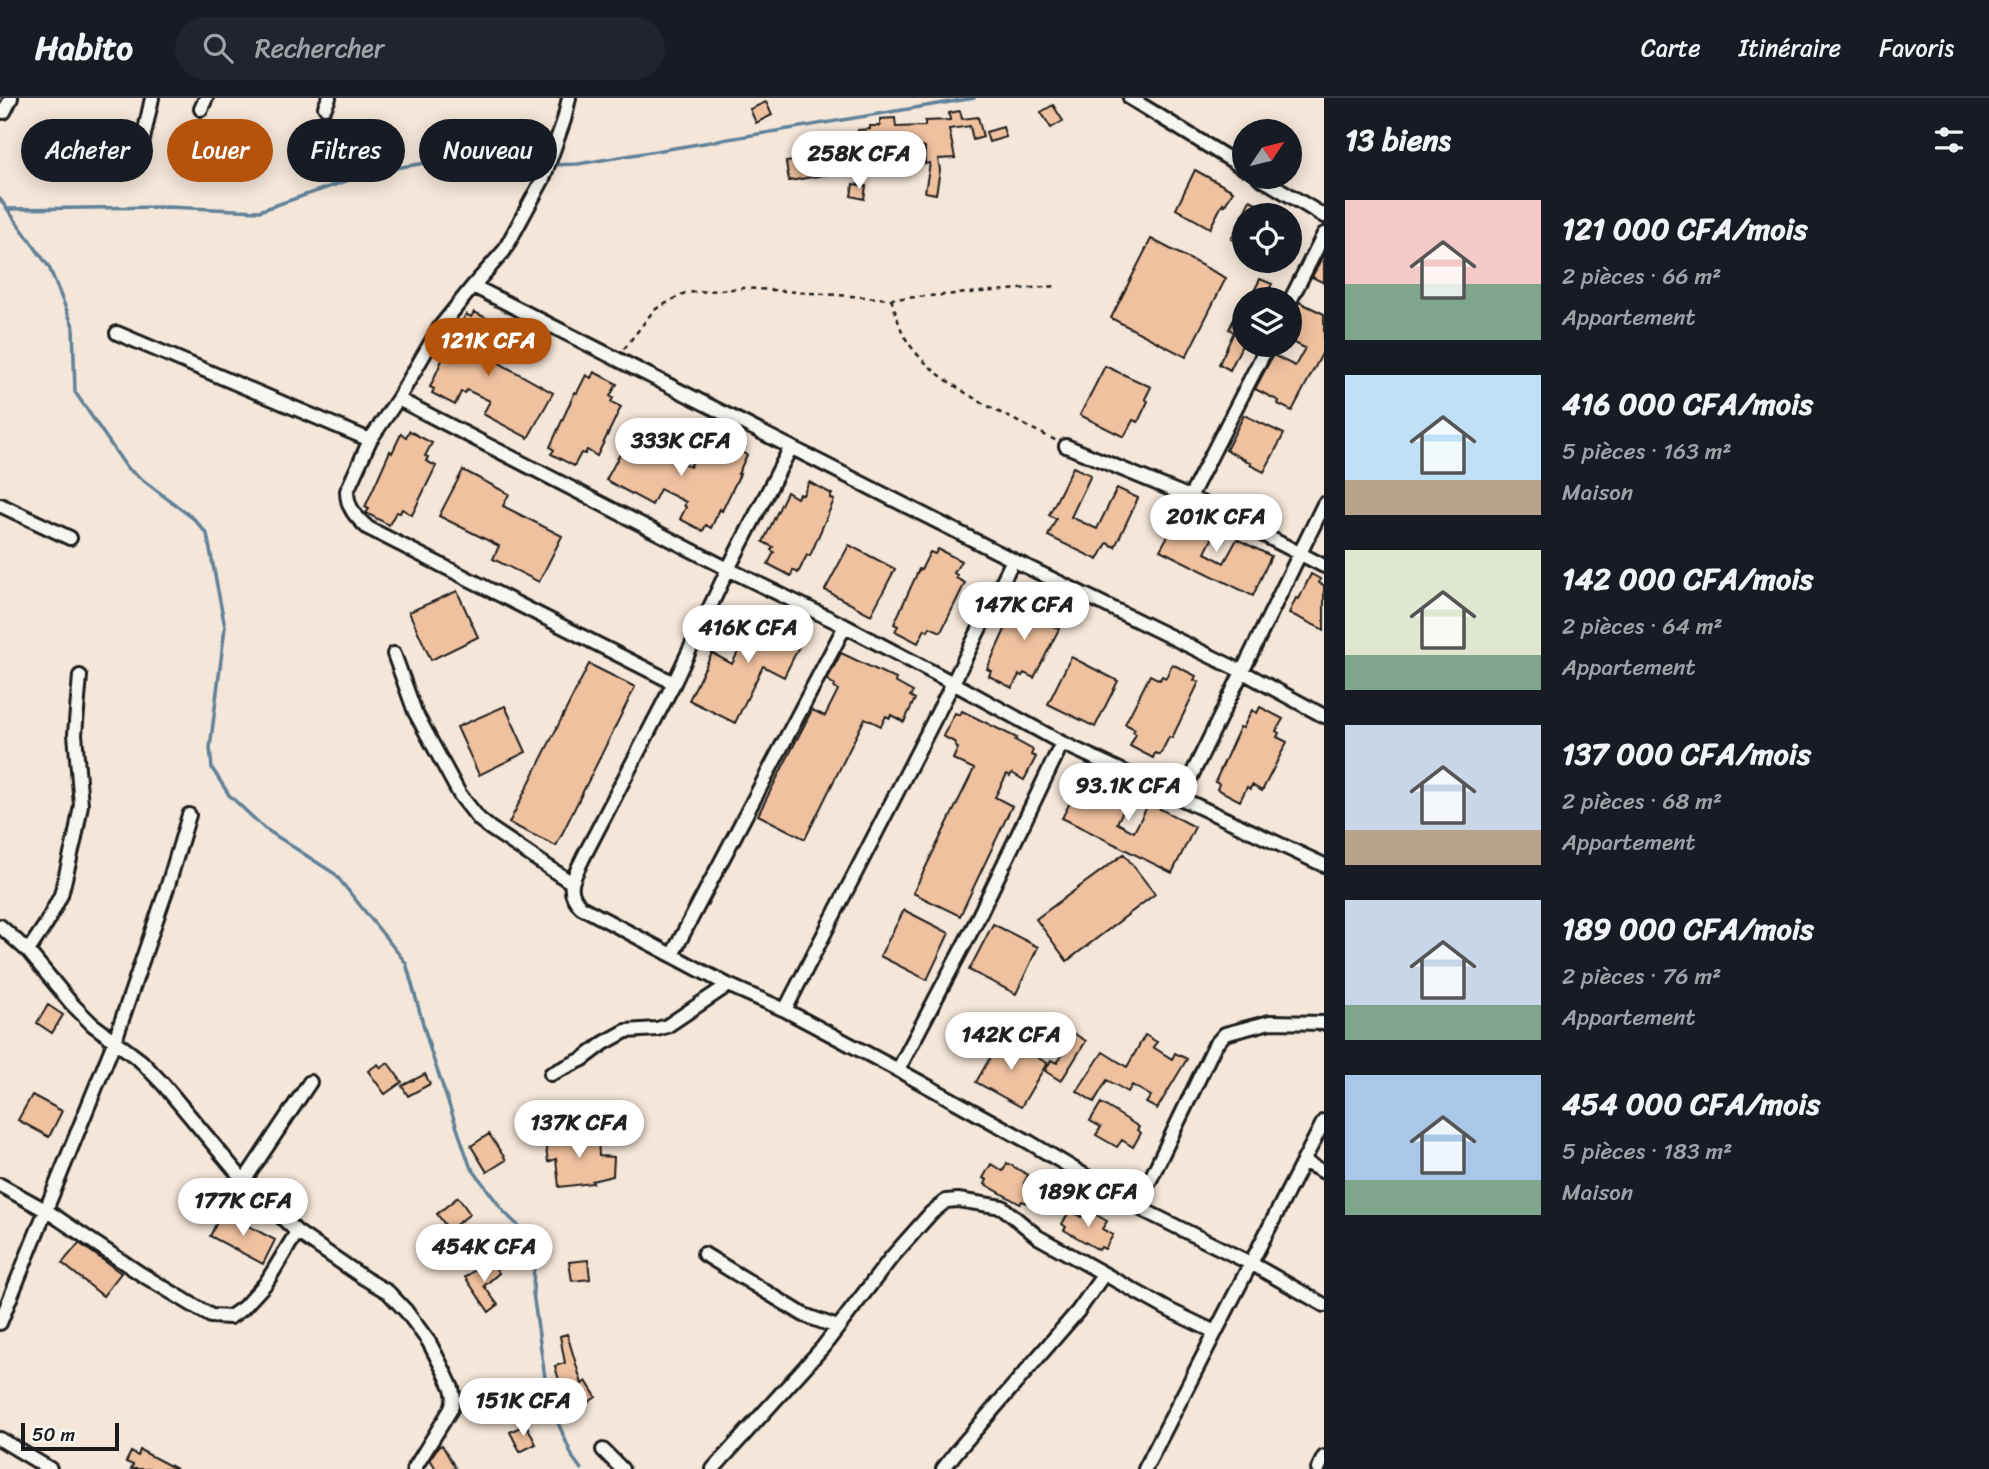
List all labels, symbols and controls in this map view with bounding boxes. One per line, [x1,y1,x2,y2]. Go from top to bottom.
search box [175,17,665,80]
text: Habito [35,19,133,77]
text: Rechercher [255,25,384,71]
text: Carte [1641,27,1701,69]
text: Itinéraire [1739,27,1841,69]
text: Favoris [1879,27,1954,69]
icon: search [199,29,237,67]
text: 13 biens [1345,113,1451,167]
chip: Acheter [21,119,153,182]
chip: Louer [167,119,273,182]
chip: Filtres [287,119,405,182]
chip: Nouveau [419,119,557,182]
north arrow [1232,119,1302,189]
map controls [1232,119,1302,357]
icon: filters [1930,121,1968,159]
pin: 258K CFA [787,132,931,191]
text: 258K CFA [807,133,911,174]
text: 121 000 CFA/mois [1562,202,1808,256]
button: locate [1232,203,1302,273]
icon: home [1401,228,1485,312]
text: 2 pièces · 66 m² [1562,256,1721,297]
button: layers [1232,287,1302,357]
text: Appartement [1562,297,1696,338]
pin: 121K CFA [416,318,560,378]
text: 121K CFA [441,320,535,361]
text: 416 000 CFA/mois [1562,377,1813,431]
icon: home [1401,403,1485,487]
pin: 333K CFA [609,418,753,478]
text: 333K CFA [631,420,731,461]
text: 5 pièces · 163 m² [1562,431,1731,472]
text: Maison [1562,472,1633,513]
pin: 201K CFA [1144,494,1288,554]
text: 201K CFA [1166,496,1266,537]
text: 142 000 CFA/mois [1562,552,1813,606]
icon: home [1401,578,1485,662]
pin: 147K CFA [952,582,1096,642]
text: 147K CFA [974,584,1074,625]
pin: 416K CFA [676,606,820,665]
text: 2 pièces · 64 m² [1562,606,1723,647]
text: 416K CFA [698,607,798,648]
text: Appartement [1562,647,1696,688]
text: 137 000 CFA/mois [1562,727,1811,781]
icon: home [1401,753,1485,837]
pin: 93.1K CFA [1048,764,1208,823]
text: 93.1K CFA [1075,765,1181,806]
text: 2 pièces · 68 m² [1562,781,1722,822]
text: Appartement [1562,822,1696,863]
text: 189 000 CFA/mois [1562,902,1814,956]
icon: home [1401,928,1485,1012]
text: 2 pièces · 76 m² [1562,956,1721,997]
text: Appartement [1562,997,1696,1038]
pin: 142K CFA [939,1012,1083,1072]
text: 142K CFA [961,1014,1061,1055]
text: 454 000 CFA/mois [1562,1077,1820,1131]
pin: 137K CFA [507,1100,651,1160]
text: 137K CFA [530,1102,628,1143]
icon: home [1401,1103,1485,1187]
text: 5 pièces · 183 m² [1562,1131,1732,1172]
pin: 189K CFA [1016,1170,1160,1229]
text: 189K CFA [1038,1171,1138,1212]
text: Maison [1562,1172,1633,1213]
pin: 177K CFA [171,1178,315,1238]
text: 177K CFA [194,1180,292,1221]
pin: 454K CFA [412,1224,556,1284]
text: 454K CFA [432,1226,536,1267]
pin: 151K CFA [451,1378,595,1438]
text: 151K CFA [475,1380,571,1421]
text: 50 m [32,1418,75,1451]
scale bar [21,1420,119,1452]

